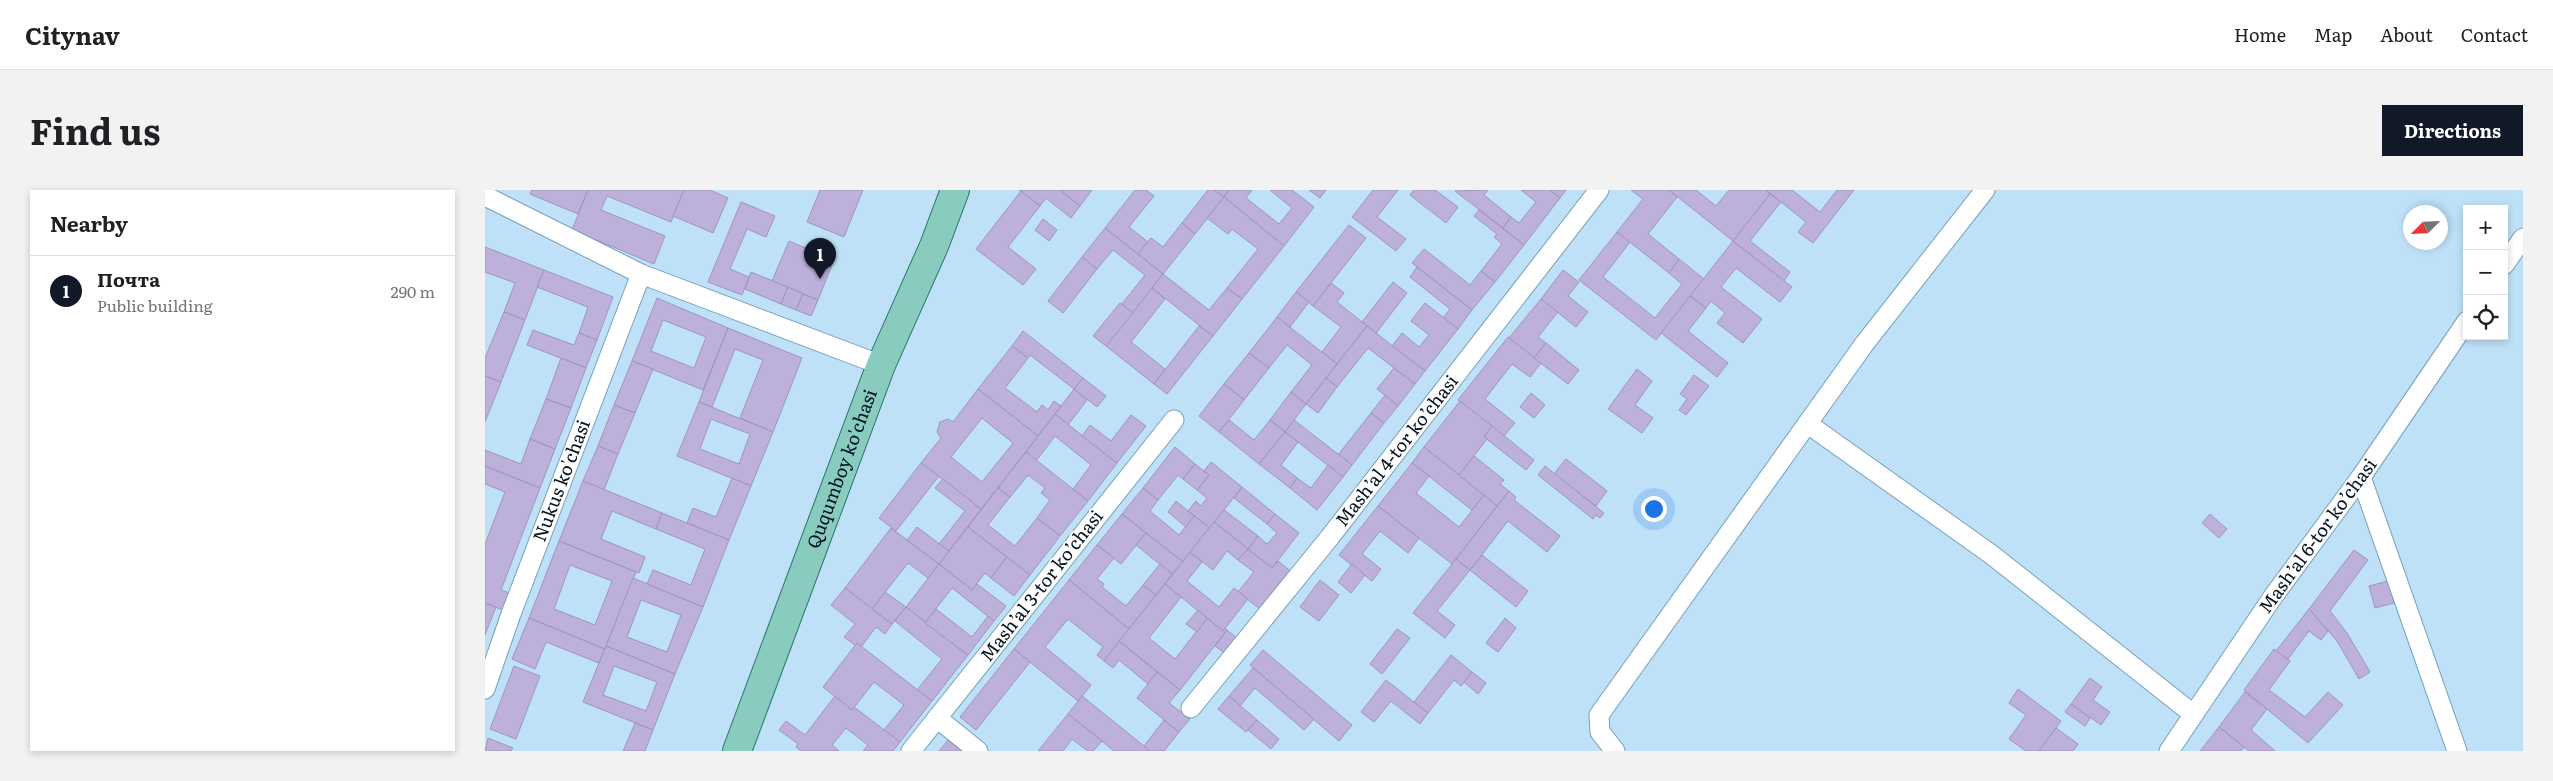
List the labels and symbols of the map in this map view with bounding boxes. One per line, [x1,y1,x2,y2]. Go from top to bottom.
north arrow [2403,205,2448,250]
pin: 1 [804,238,836,279]
street label: Mashʼal 4-tor koʼchasi [1328,368,1464,532]
street label: Ququmboy ko'chasi [799,385,883,552]
street label: Nukus ko'chasi [525,415,596,545]
street label: Mashʼal 6-tor koʼchasi [2251,452,2382,618]
your location [1641,496,1667,522]
street label: Mashʼal 3-tor koʼchasi [973,504,1109,667]

